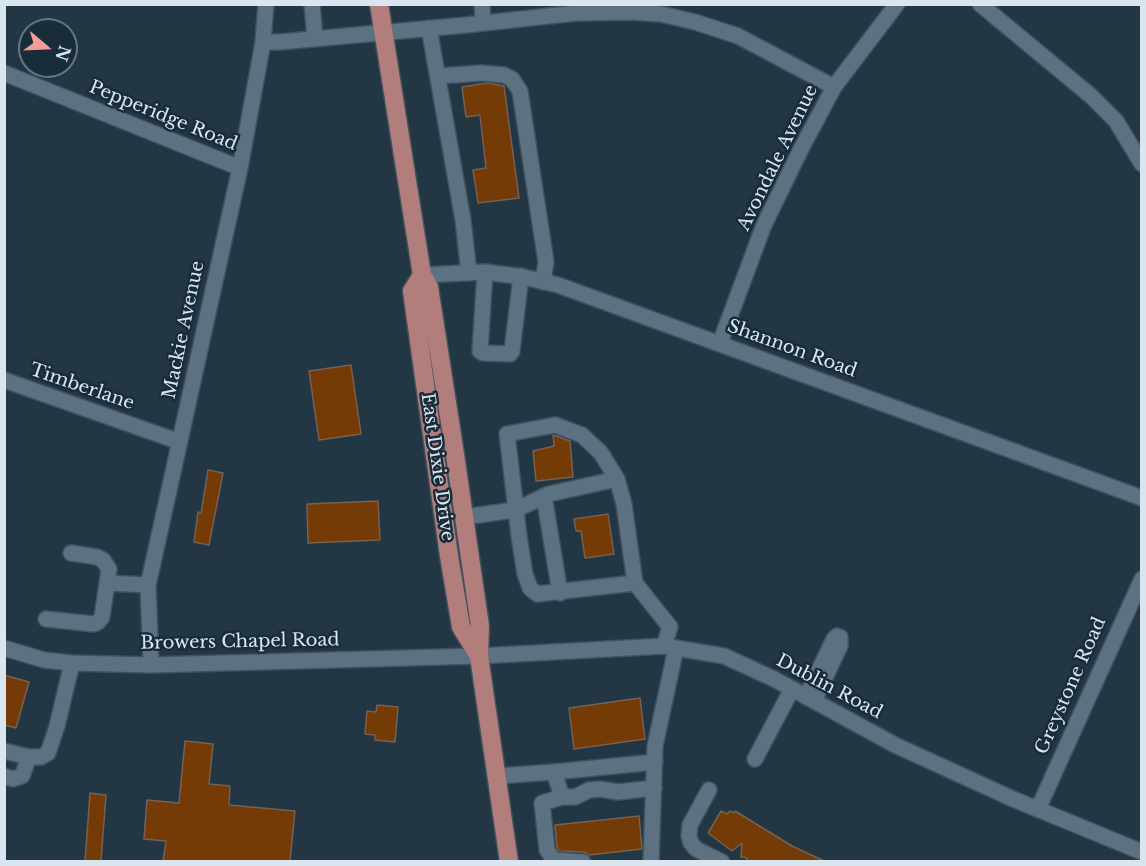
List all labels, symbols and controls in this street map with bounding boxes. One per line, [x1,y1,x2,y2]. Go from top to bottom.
north arrow [18,18,78,78]
text: N [51,43,75,64]
street label: Pepperidge Road [86,76,240,156]
street label: Avondale Avenue [733,82,823,234]
street label: Mackie Avenue [159,259,209,401]
street label: Shannon Road [724,316,860,382]
street label: Timberlane [27,359,137,415]
street label: East Dixie Drive [416,392,458,542]
street label: Greystone Road [1031,614,1111,758]
street label: Browers Chapel Road [140,629,340,655]
street label: Dublin Road [772,650,886,724]

